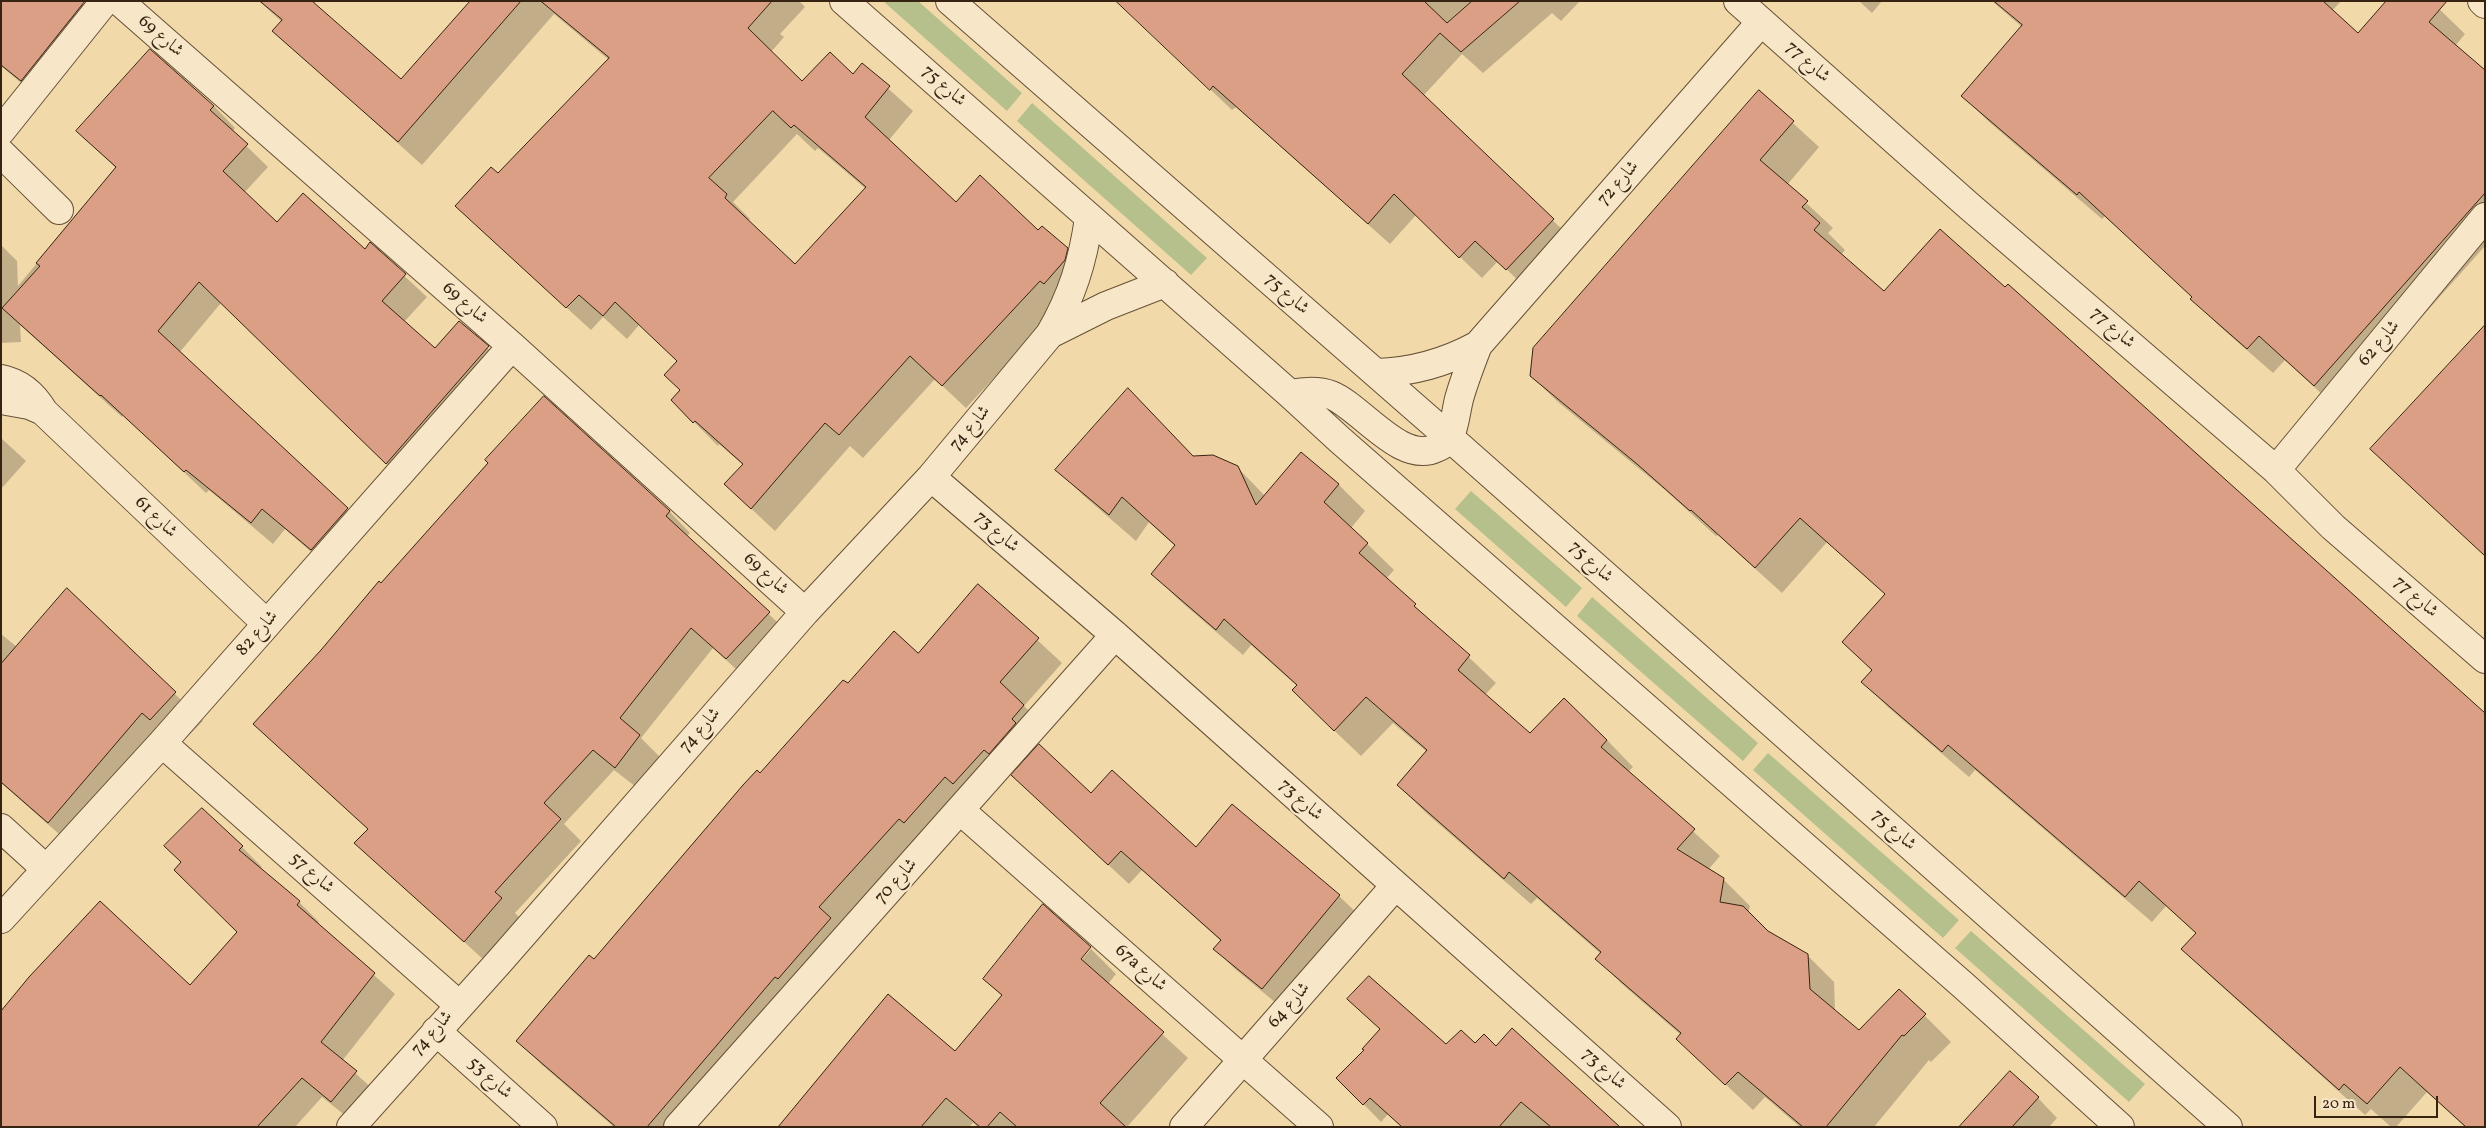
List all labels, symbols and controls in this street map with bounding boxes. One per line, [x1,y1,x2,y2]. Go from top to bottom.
street label: شارع 69 [133,11,187,63]
street label: شارع 77 [1780,38,1834,88]
street label: شارع 75 [916,62,970,112]
street label: شارع 72 [1594,157,1644,211]
street label: شارع 75 [1259,270,1313,320]
street label: شارع 69 [437,278,491,330]
street label: شارع 77 [2085,304,2139,354]
street label: شارع 62 [2354,317,2406,371]
street label: شارع 74 [946,402,996,456]
street label: شارع 61 [129,493,181,543]
street label: شارع 73 [969,508,1023,558]
street label: شارع 75 [1563,537,1617,589]
street label: شارع 69 [738,549,792,601]
street label: شارع 77 [2388,573,2442,623]
street label: شارع 82 [232,607,284,661]
street label: شارع 74 [676,704,726,758]
street label: شارع 73 [1273,775,1327,827]
street label: شارع 75 [1866,806,1920,856]
street label: شارع 57 [284,849,338,899]
street label: شارع 70 [871,855,923,909]
street label: 67a شارع [1110,941,1170,997]
street label: شارع 64 [1264,978,1316,1034]
street label: شارع 74 [408,1007,458,1061]
street label: شارع 73 [1576,1044,1630,1096]
street label: شارع 53 [462,1053,516,1105]
scale bar [2316,1086,2440,1118]
text: 20 m [2322,1094,2355,1115]

